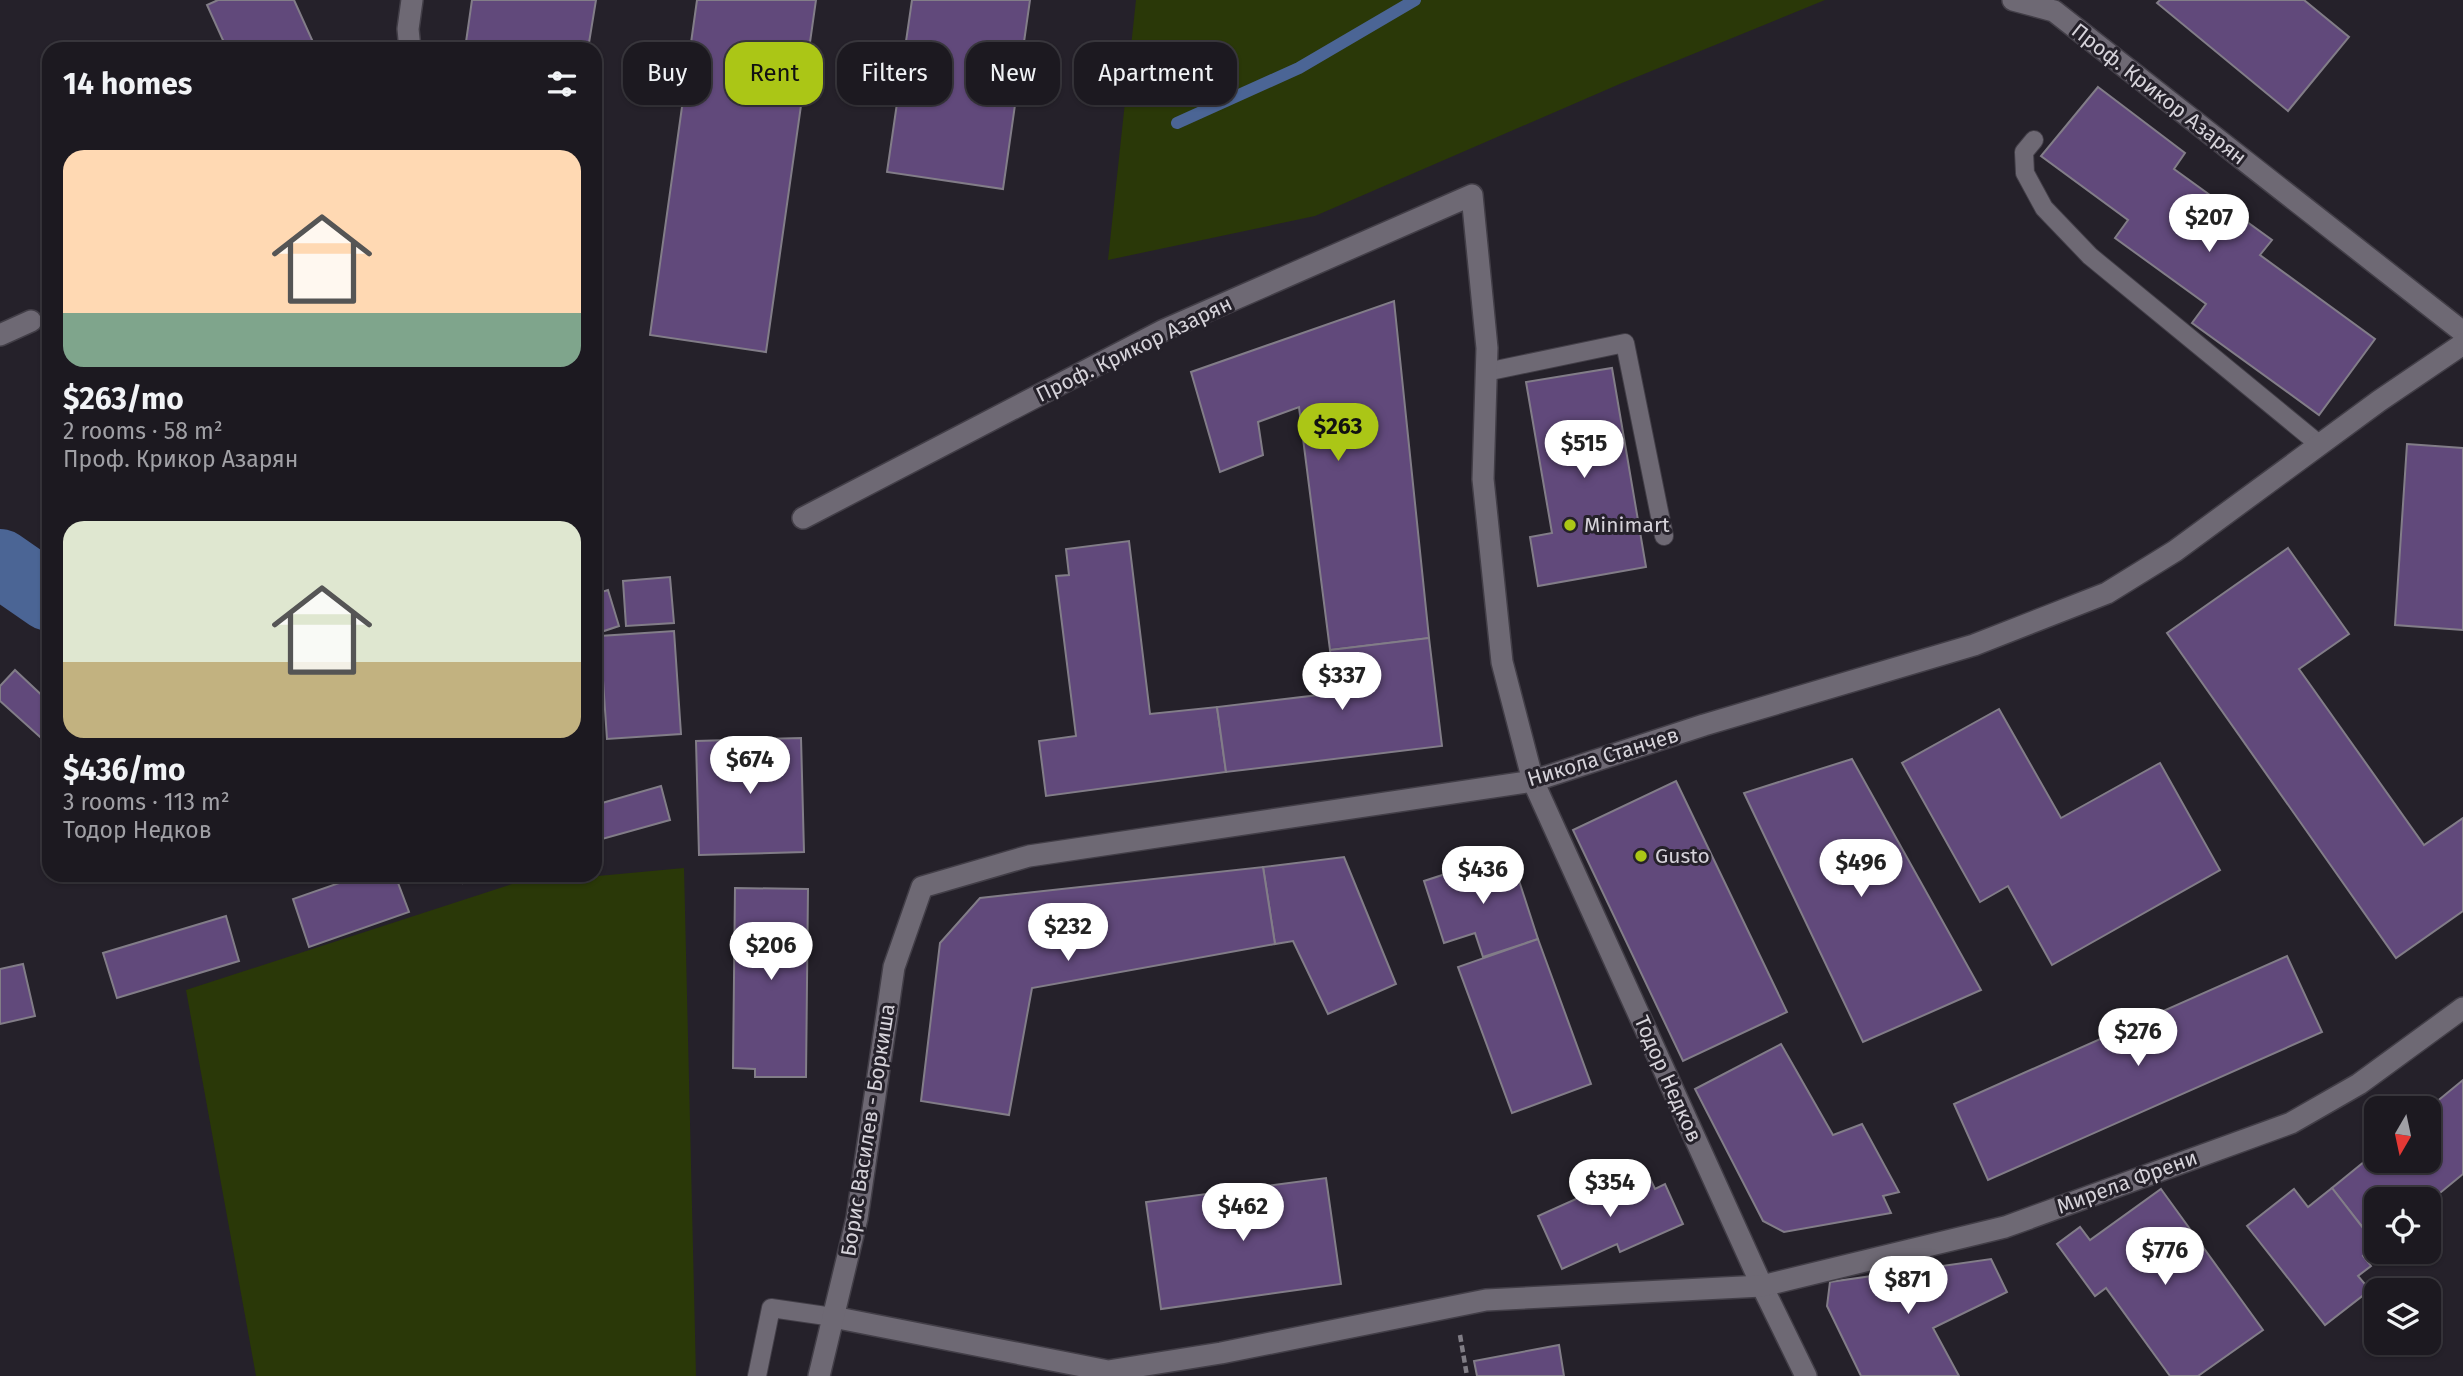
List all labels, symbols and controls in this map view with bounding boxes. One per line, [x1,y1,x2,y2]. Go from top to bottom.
street label: Проф. Крикор Азарян [2066,18,2252,170]
chip: Buy [623,42,711,105]
chip: Rent [725,42,823,105]
chip: Filters [837,42,952,105]
chip: New [966,42,1060,105]
chip: Apartment [1074,42,1237,105]
icon: filters [543,65,581,103]
text: 14 homes [63,66,192,102]
pin: $207 [2168,194,2250,254]
icon: home [259,196,385,322]
text: $207 [2185,203,2233,231]
street label: Проф. Крикор Азарян [1032,290,1236,408]
text: $263/mo [63,381,184,417]
pin: $263 [1297,404,1379,463]
text: $263 [1314,412,1363,440]
text: 2 rooms · 58 m² [63,417,223,445]
pin: $515 [1543,420,1625,480]
text: $515 [1561,429,1607,457]
text: Проф. Крикор Азарян [63,445,298,473]
place label: Minimart [1584,512,1670,538]
marker: Minimart [1562,517,1578,533]
icon: home [259,567,385,693]
pin: $337 [1301,652,1383,712]
text: $337 [1318,661,1366,689]
street label: Никола Станчев [1524,722,1682,792]
pin: $674 [709,736,791,796]
text: $674 [726,745,774,773]
text: $436/mo [63,752,185,788]
text: 3 rooms · 113 m² [63,788,230,816]
text: Тодор Недков [63,816,212,844]
pin: $496 [1820,839,1902,899]
place label: Gusto [1655,843,1710,869]
pin: $436 [1442,846,1524,906]
marker: Gusto [1633,848,1649,864]
text: $496 [1835,848,1887,876]
text: $436 [1458,855,1508,883]
pin: $232 [1027,904,1109,963]
text: $232 [1044,912,1092,940]
pin: $206 [730,922,812,982]
text: $206 [746,931,796,959]
street label: Борис Василев - Боркиша [835,1002,901,1258]
pin: $276 [2097,1009,2179,1068]
street label: Тодор Недков [1629,1012,1707,1146]
text: $276 [2114,1017,2162,1045]
north arrow [2364,1096,2441,1172]
map controls [2364,1096,2441,1355]
street label: Мирела Френи [2053,1144,2201,1220]
pin: $354 [1569,1160,1651,1219]
text: $354 [1585,1168,1635,1196]
pin: $462 [1202,1184,1284,1243]
button: locate [2364,1187,2441,1264]
text: $462 [1218,1192,1268,1220]
pin: $776 [2124,1228,2206,1287]
text: $776 [2142,1236,2188,1264]
pin: $871 [1867,1256,1949,1316]
text: $871 [1885,1265,1931,1293]
button: layers [2364,1278,2441,1355]

